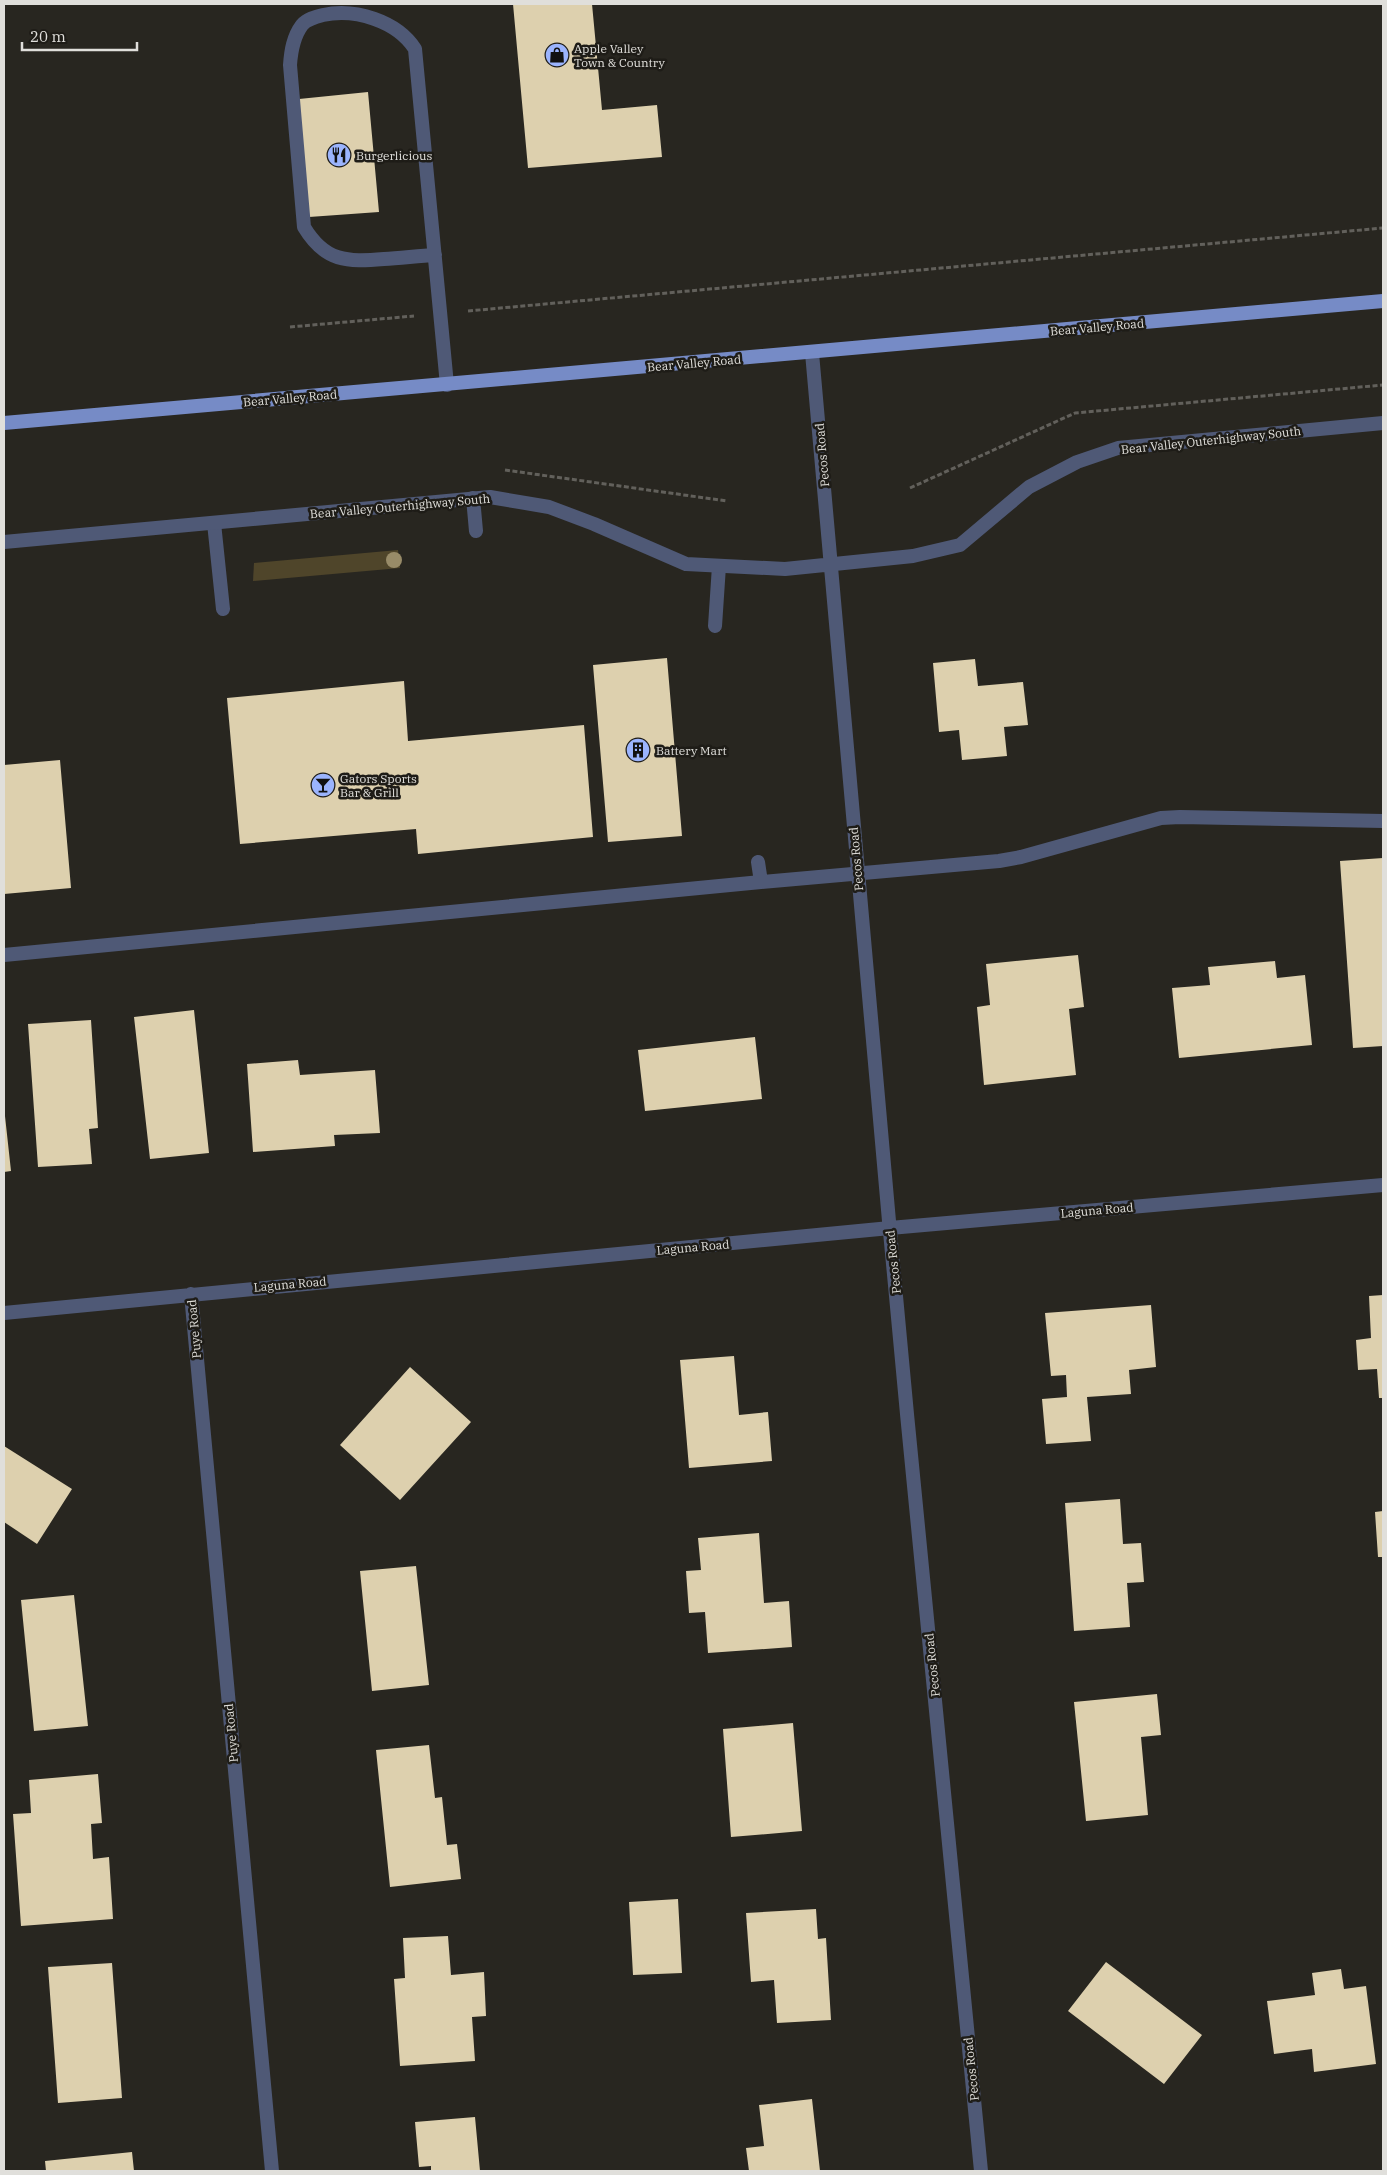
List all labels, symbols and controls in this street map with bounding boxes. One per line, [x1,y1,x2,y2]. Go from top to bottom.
scale bar [22,20,138,52]
text: 20 m [30,27,66,46]
place label: Apple Valley Town & Country [574,41,665,70]
shop icon: Apple Valley Town & Country [544,42,570,68]
restaurant icon: Burgerlicious [326,142,352,168]
place label: Burgerlicious [356,148,432,163]
street label: Bear Valley Road [1049,315,1145,339]
street label: Bear Valley Road [646,351,742,375]
street label: Bear Valley Road [242,386,338,410]
street label: Pecos Road [812,423,832,487]
street label: Bear Valley Outerhighway South [1120,423,1302,457]
street label: Bear Valley Outerhighway South [309,491,491,521]
building icon: Battery Mart [625,737,651,763]
place label: Battery Mart [656,743,727,758]
place label: Gators Sports Bar & Grill [340,771,417,800]
bar icon: Gators Sports Bar & Grill [310,772,336,798]
street label: Pecos Road [846,827,866,891]
street label: Laguna Road [1060,1199,1134,1221]
street label: Pecos Road [882,1229,904,1295]
street label: Laguna Road [656,1236,730,1258]
street label: Laguna Road [253,1273,327,1295]
street label: Puye Road [184,1299,204,1359]
street label: Pecos Road [921,1632,943,1698]
street label: Puye Road [221,1703,241,1763]
street label: Pecos Road [960,2036,982,2102]

